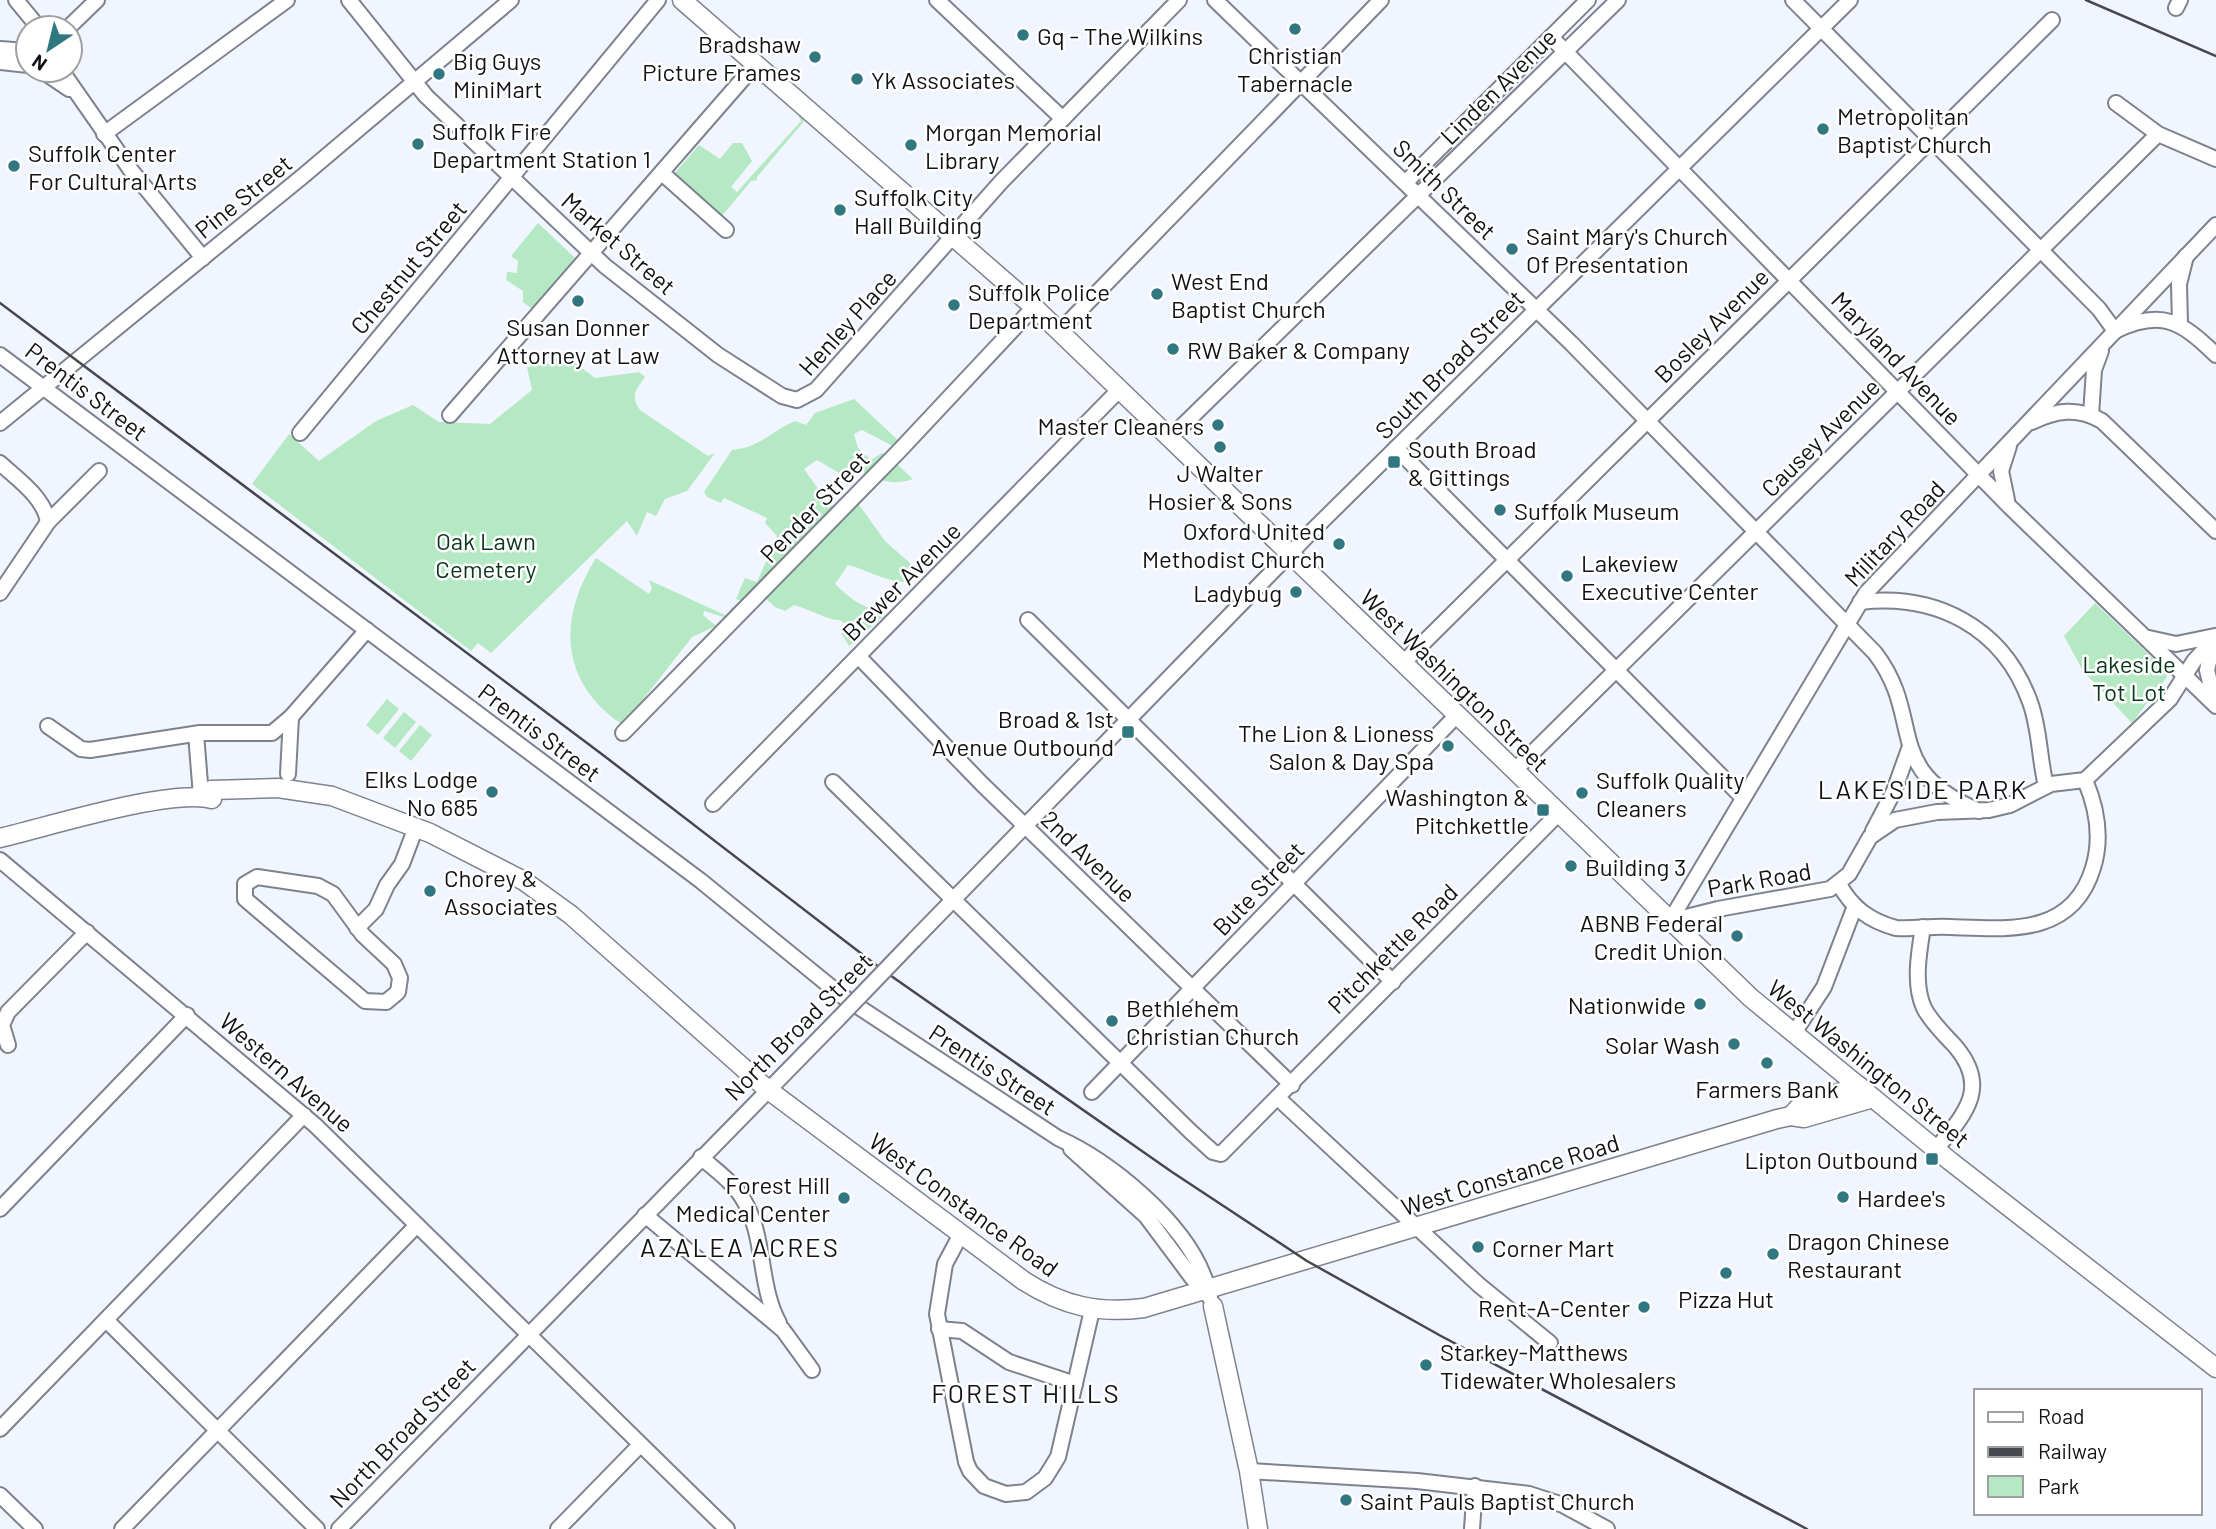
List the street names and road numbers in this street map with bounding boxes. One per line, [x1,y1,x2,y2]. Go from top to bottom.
street label: Linden Avenue [1434,22,1562,150]
street label: Smith Street [1387,133,1503,245]
street label: Pine Street [189,148,297,244]
street label: Market Street [556,186,682,300]
street label: Chestnut Street [344,194,472,340]
street label: Bosley Avenue [1648,262,1774,388]
street label: Henley Place [792,263,902,381]
street label: South Broad Street [1368,283,1530,445]
street label: Maryland Avenue [1826,285,1968,431]
street label: Prentis Street [20,336,154,446]
street label: Causey Avenue [1755,372,1885,502]
street label: Pender Street [753,444,875,568]
street label: Military Road [1838,474,1950,592]
street label: Brewer Avenue [836,516,966,646]
street label: West Washington Street [1355,582,1555,778]
street label: Prentis Street [473,677,607,787]
street label: 2nd Avenue [1036,804,1142,908]
street label: Bute Street [1206,835,1310,941]
street label: Park Road [1705,856,1813,902]
street label: Pitchkettle Road [1321,877,1463,1019]
street label: North Broad Street [718,946,878,1106]
street label: West Washington Street [1762,973,1976,1153]
street label: Western Avenue [214,1006,360,1138]
street label: Prentis Street [924,1017,1062,1121]
street label: West Constance Road [864,1126,1064,1282]
street label: West Constance Road [1397,1127,1623,1221]
street label: North Broad Street [323,1351,481,1513]

